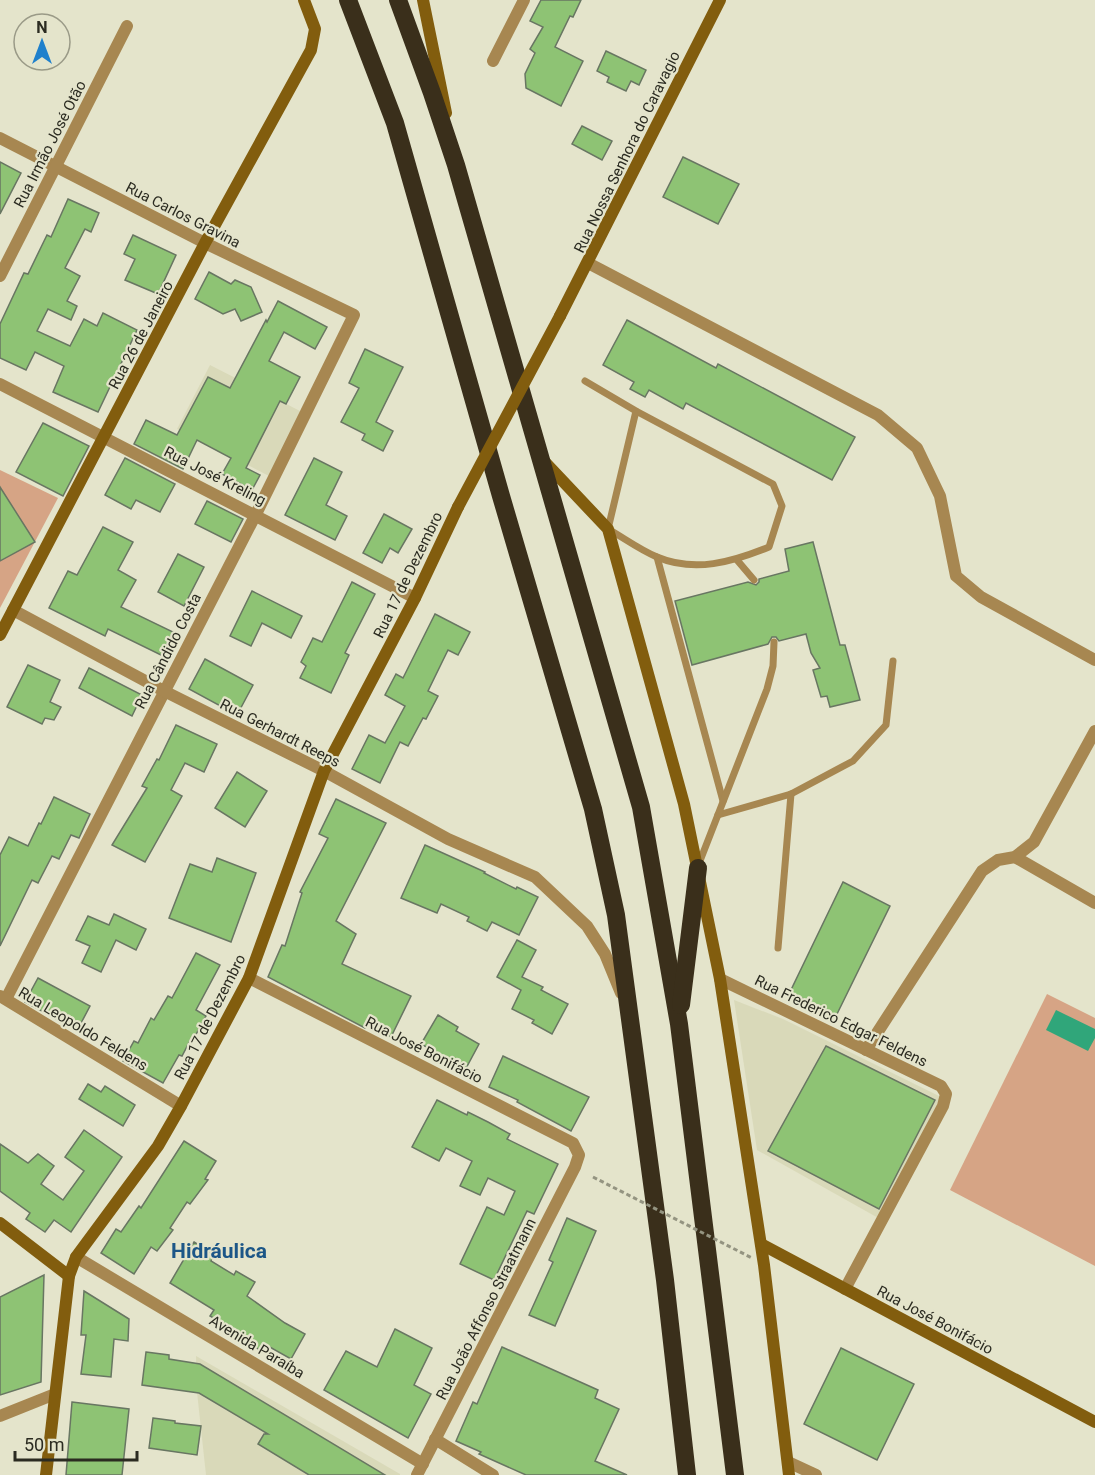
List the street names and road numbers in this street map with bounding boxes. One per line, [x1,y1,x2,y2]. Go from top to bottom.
street label: Rua Nossa Senhora do Caravagio [570,48,684,256]
street label: Rua Irmão José Otão [10,77,90,211]
street label: Rua Carlos Gravina [123,178,243,252]
street label: Rua 26 de Janeiro [105,278,177,392]
street label: Rua José Kreling [161,443,269,509]
street label: Rua 17 de Dezembro [370,509,446,641]
street label: Rua Cândido Costa [131,590,205,712]
street label: Rua Gerhardt Reeps [217,695,343,771]
street label: Rua 17 de Dezembro [171,951,249,1083]
street label: Rua Frederico Edgar Feldens [752,971,930,1071]
street label: Rua Leopoldo Feldens [15,983,151,1075]
street label: Rua José Bonifácio [362,1013,486,1087]
street label: Rua João Affonso Straatmann [432,1215,540,1403]
street label: Rua José Bonifácio [874,1282,996,1358]
street label: Avenida Paraíba [206,1312,308,1382]

